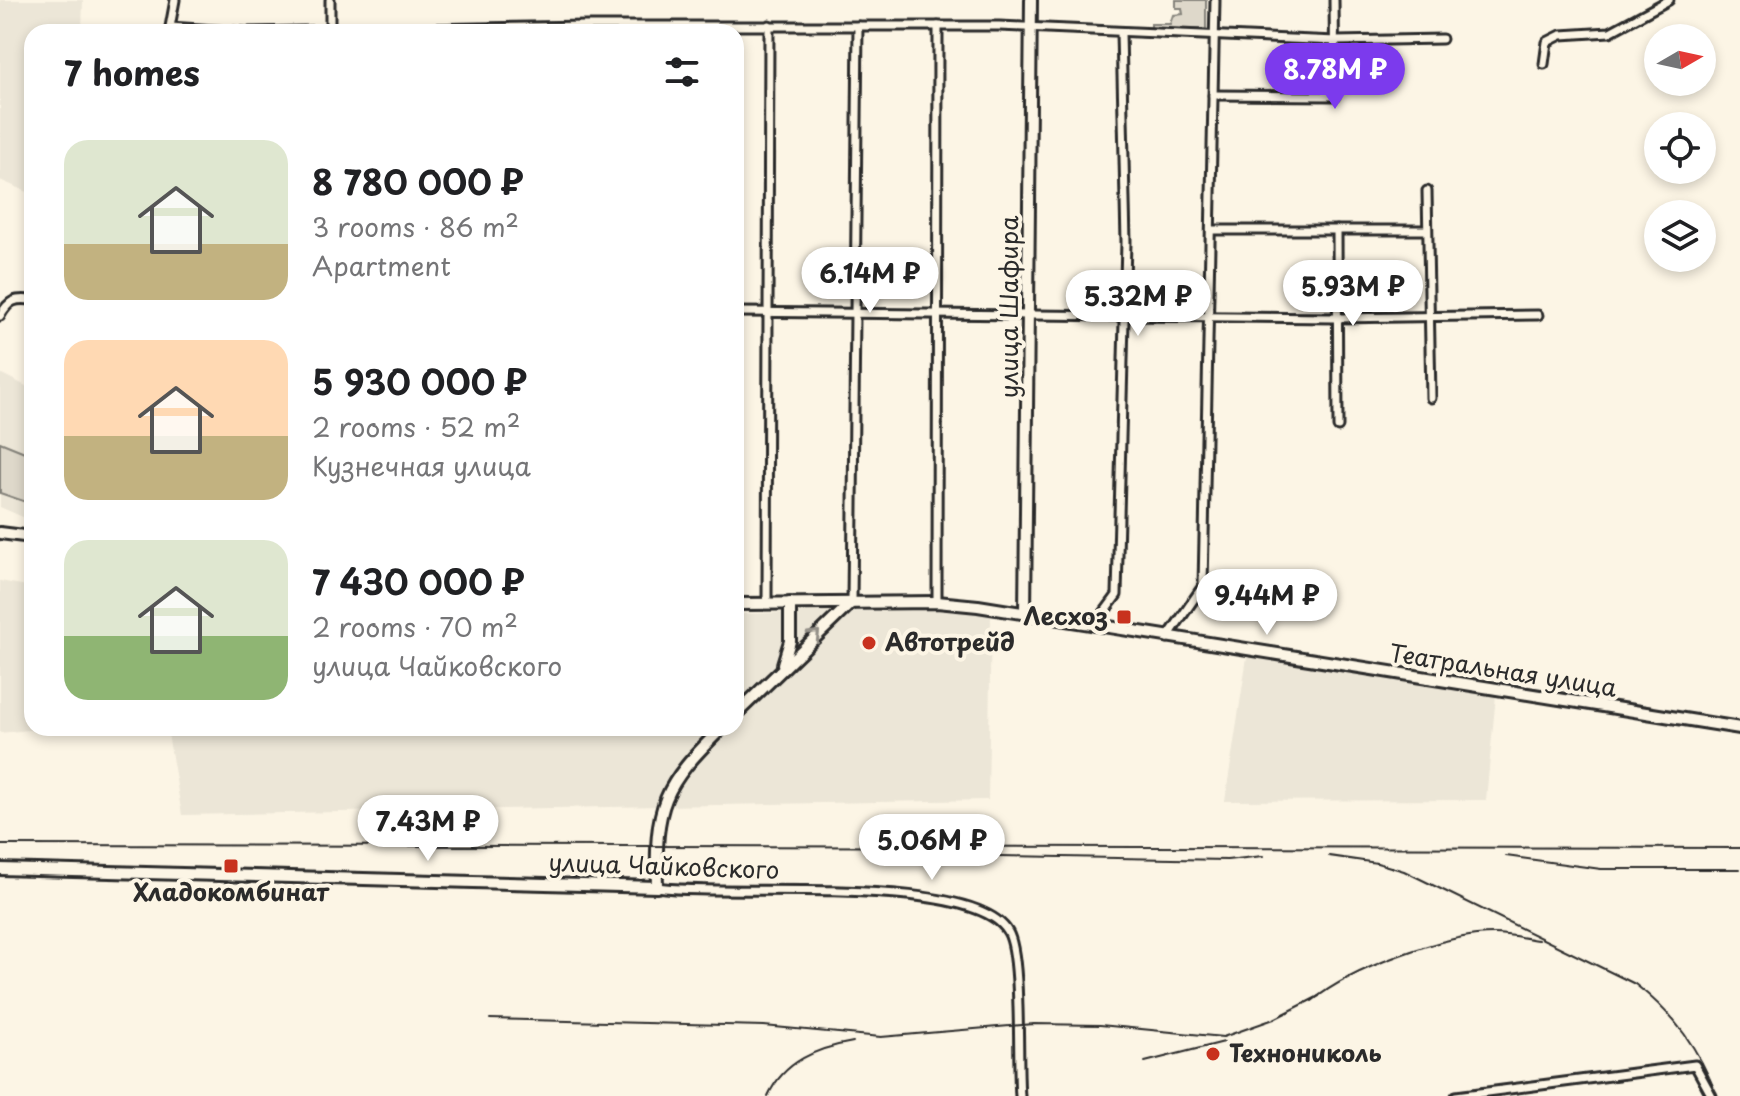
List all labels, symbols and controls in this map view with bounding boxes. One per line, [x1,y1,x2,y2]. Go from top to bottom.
north arrow [1644,24,1716,96]
map controls [1644,24,1716,272]
pin: 8.78M ₽ [1261,43,1409,111]
text: 7 homes [64,46,200,98]
text: 8.78M ₽ [1283,49,1387,88]
icon: filters [660,50,704,94]
button: locate [1644,112,1716,184]
text: 8 780 000 ₽ [312,155,524,207]
icon: home [128,172,224,268]
button: layers [1644,200,1716,272]
text: 3 rooms · 86 m² [312,207,519,246]
street label: улица Шафира [990,216,1026,398]
text: Apartment [312,246,451,285]
pin: 6.14M ₽ [796,247,944,315]
text: 6.14M ₽ [819,253,921,292]
pin: 5.93M ₽ [1279,260,1427,328]
text: 5.93M ₽ [1301,266,1405,305]
pin: 5.32M ₽ [1064,270,1212,338]
text: 5.32M ₽ [1084,276,1192,315]
text: 5 930 000 ₽ [312,355,527,407]
icon: home [128,372,224,468]
text: 2 rooms · 52 m² [312,407,520,446]
text: Кузнечная улица [312,446,531,485]
text: 7 430 000 ₽ [312,555,525,607]
pin: 9.44M ₽ [1193,569,1341,637]
icon: home [128,572,224,668]
text: 9.44M ₽ [1214,575,1320,614]
place label: Лесхоз [1024,597,1108,633]
text: 2 rooms · 70 m² [312,607,518,646]
marker: Лесхоз [1115,608,1133,626]
place label: Автотрейд [885,623,1015,659]
one-way arrow [806,630,821,644]
street label: Театральная улица [1387,633,1620,705]
marker: Автотрейд [860,634,878,652]
text: улица Чайковского [312,646,562,685]
pin: 7.43M ₽ [354,795,502,863]
text: 7.43M ₽ [376,801,481,840]
pin: 5.06M ₽ [858,814,1006,882]
text: 5.06M ₽ [877,820,987,859]
street label: улица Чайковского [548,843,780,887]
marker: Хладокомбинат [222,857,240,875]
place label: Хладокомбинат [133,873,330,909]
place label: Технониколь [1229,1034,1382,1070]
marker: Технониколь [1204,1045,1222,1063]

